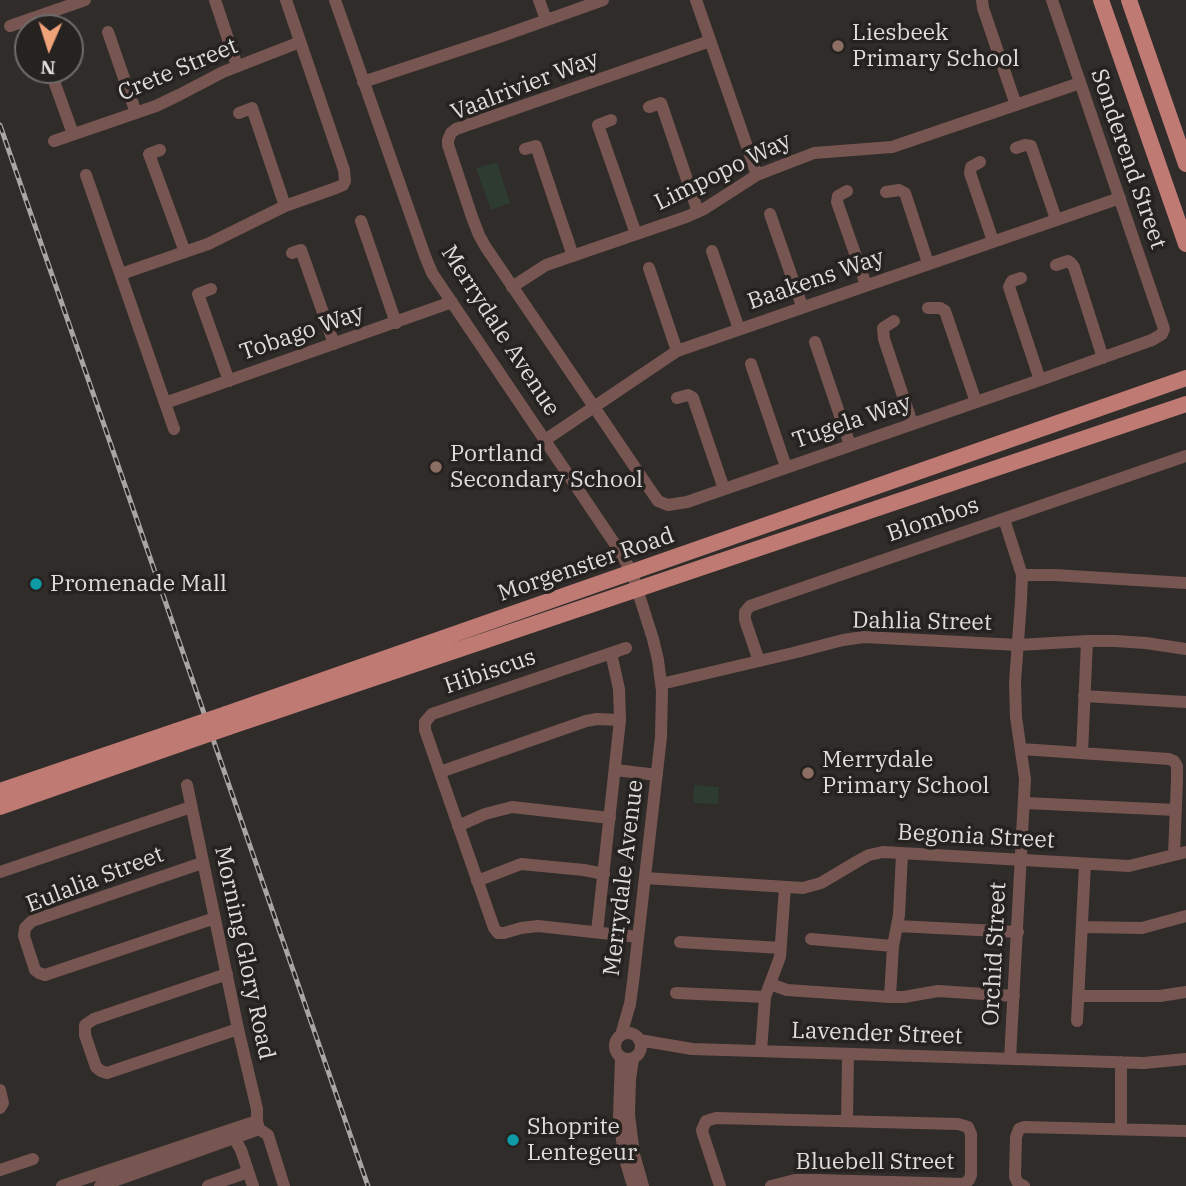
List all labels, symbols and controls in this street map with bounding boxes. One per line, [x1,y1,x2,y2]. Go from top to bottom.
north arrow [14,14,84,84]
place label: Liesbeek Primary School [852,19,1019,73]
street label: Crete Street [114,32,242,108]
marker: Liesbeek Primary School [830,38,846,54]
street label: Vaalrivier Way [447,45,603,127]
text: N [40,56,56,80]
street label: Sonderend Street [1084,65,1172,253]
street label: Limpopo Way [650,127,796,217]
street label: Merrydale Avenue [435,241,565,421]
street label: Baakens Way [744,244,888,316]
street label: Tobago Way [236,299,368,367]
street label: Tugela Way [789,389,915,455]
place label: Portland Secondary School [450,440,643,494]
marker: Portland Secondary School [428,459,444,475]
street label: Blombos [883,491,983,549]
street label: Morgenster Road [494,522,678,608]
place label: Promenade Mall [50,570,227,598]
marker: Promenade Mall [28,576,44,592]
street label: Dahlia Street [852,607,992,637]
street label: Hibiscus [441,644,539,700]
place label: Merrydale Primary School [822,746,989,800]
marker: Merrydale Primary School [800,765,816,781]
street label: Merrydale Avenue [598,778,650,978]
street label: Begonia Street [897,819,1055,855]
street label: Eulalia Street [22,841,168,919]
street label: Morning Glory Road [208,844,280,1062]
street label: Orchid Street [977,881,1013,1027]
street label: Lavender Street [791,1017,963,1051]
place label: Shoprite Lentegeur [527,1113,637,1167]
marker: Shoprite Lentegeur [505,1132,521,1148]
street label: Bluebell Street [796,1148,954,1176]

